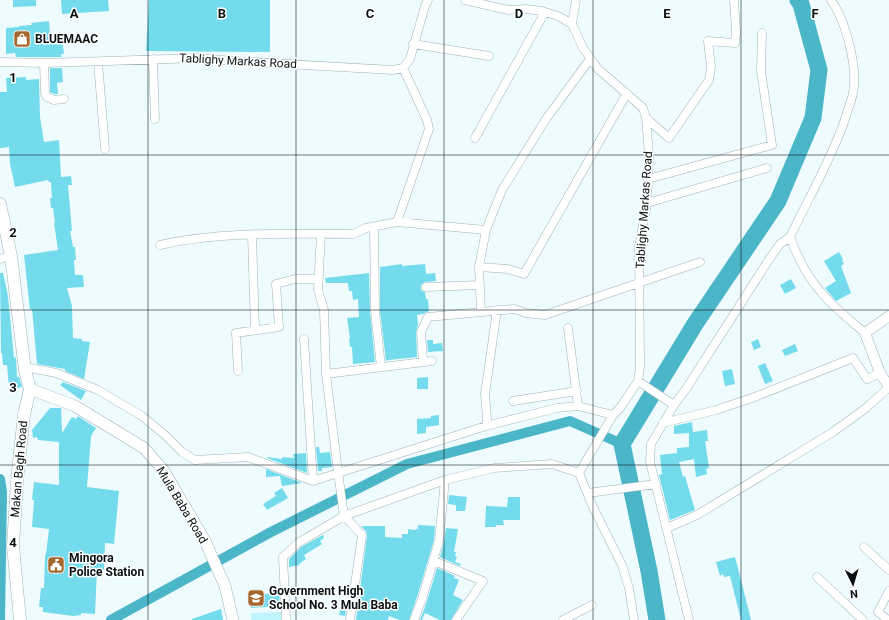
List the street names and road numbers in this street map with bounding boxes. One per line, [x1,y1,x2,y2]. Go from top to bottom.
street label: Tablighy Markas Road [179,51,297,71]
street label: Tablighy Markas Road [633,151,655,269]
street label: Makan Bagh Road [8,420,30,518]
street label: Mula Baba Road [154,464,210,546]

